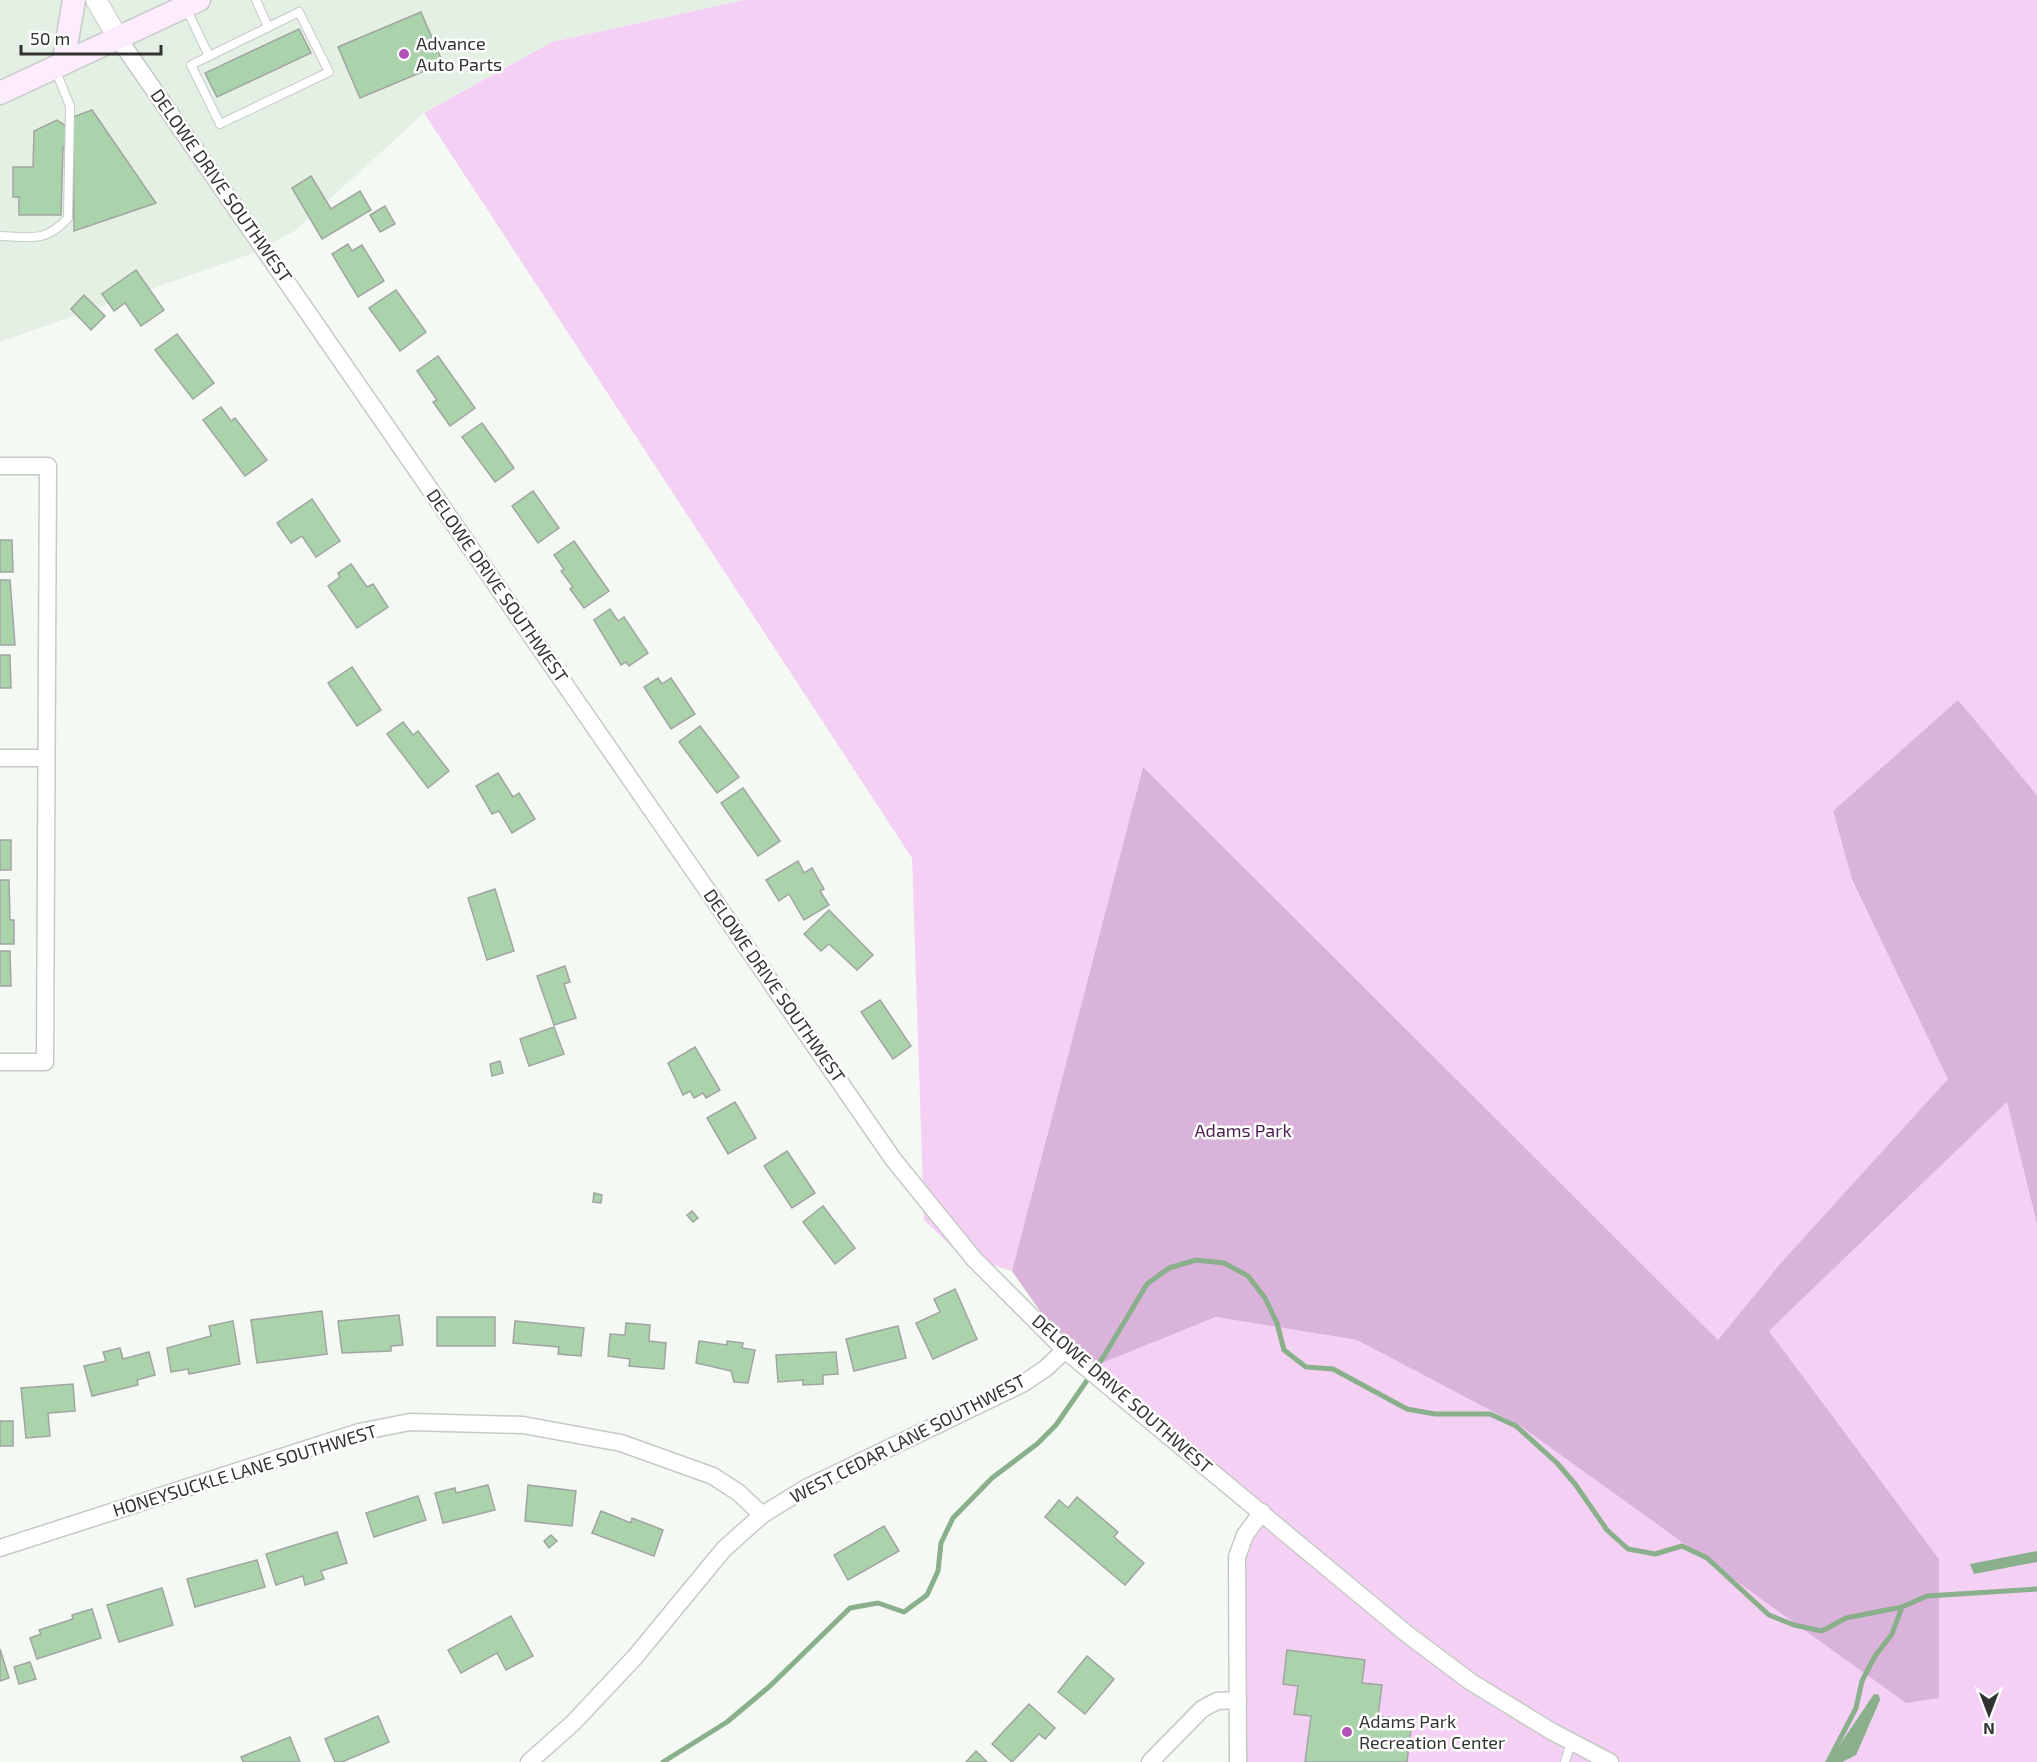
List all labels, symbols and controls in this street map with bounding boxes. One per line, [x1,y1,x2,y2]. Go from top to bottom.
scale bar [21,18,160,56]
text: 50 m [30,27,70,49]
place label: Advance Auto Parts [416,32,502,75]
marker: Advance Auto Parts [397,47,411,61]
street label: DELOWE DRIVE SOUTHWEST [146,84,297,287]
street label: DELOWE DRIVE SOUTHWEST [422,484,573,687]
street label: DELOWE DRIVE SOUTHWEST [699,884,850,1087]
park label: Adams Park [1194,1119,1292,1141]
street label: DELOWE DRIVE SOUTHWEST [1028,1309,1218,1478]
street label: WEST CEDAR LANE SOUTHWEST [786,1369,1029,1507]
street label: HONEYSUCKLE LANE SOUTHWEST [110,1419,380,1521]
north arrow [1959,1684,2019,1744]
place label: Adams Park Recreation Center [1359,1710,1505,1753]
text: N [1983,1720,1995,1739]
marker: Adams Park Recreation Center [1340,1725,1354,1739]

